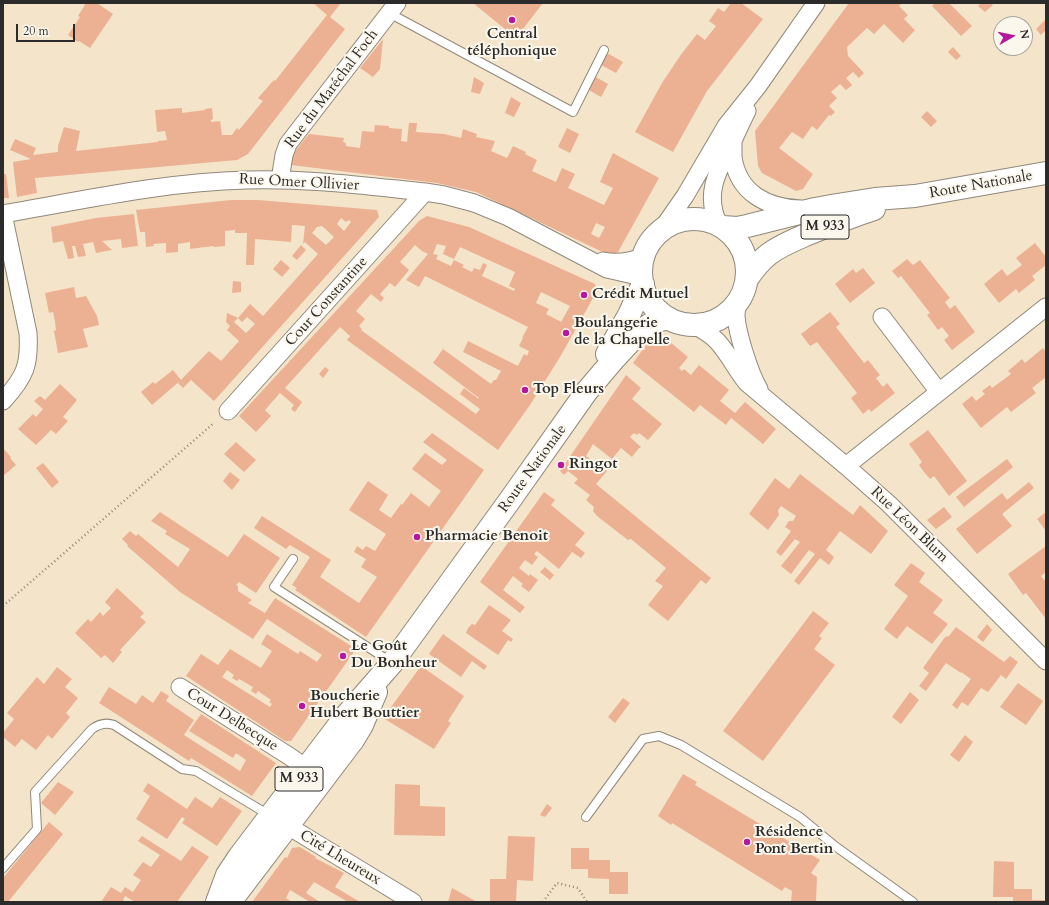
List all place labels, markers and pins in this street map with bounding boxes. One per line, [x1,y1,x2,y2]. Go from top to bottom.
marker: Central téléphonique [507,15,517,25]
place label: Central téléphonique [467,26,557,61]
place label: Crédit Mutuel [592,286,689,304]
marker: Crédit Mutuel [579,290,589,300]
place label: Boulangerie de la Chapelle [574,315,670,350]
marker: Boulangerie de la Chapelle [561,328,571,338]
place label: Top Fleurs [533,381,604,399]
marker: Top Fleurs [520,385,530,395]
place label: Ringot [569,456,617,474]
marker: Ringot [556,460,566,470]
place label: Pharmacie Benoit [425,528,548,546]
marker: Pharmacie Benoit [412,532,422,542]
place label: Le Goût Du Bonheur [351,638,437,673]
marker: Le Goût Du Bonheur [338,651,348,661]
place label: Boucherie Hubert Bouttier [310,688,419,723]
marker: Boucherie Hubert Bouttier [297,701,307,711]
place label: Résidence Pont Bertin [755,824,833,859]
marker: Résidence Pont Bertin [742,837,752,847]

